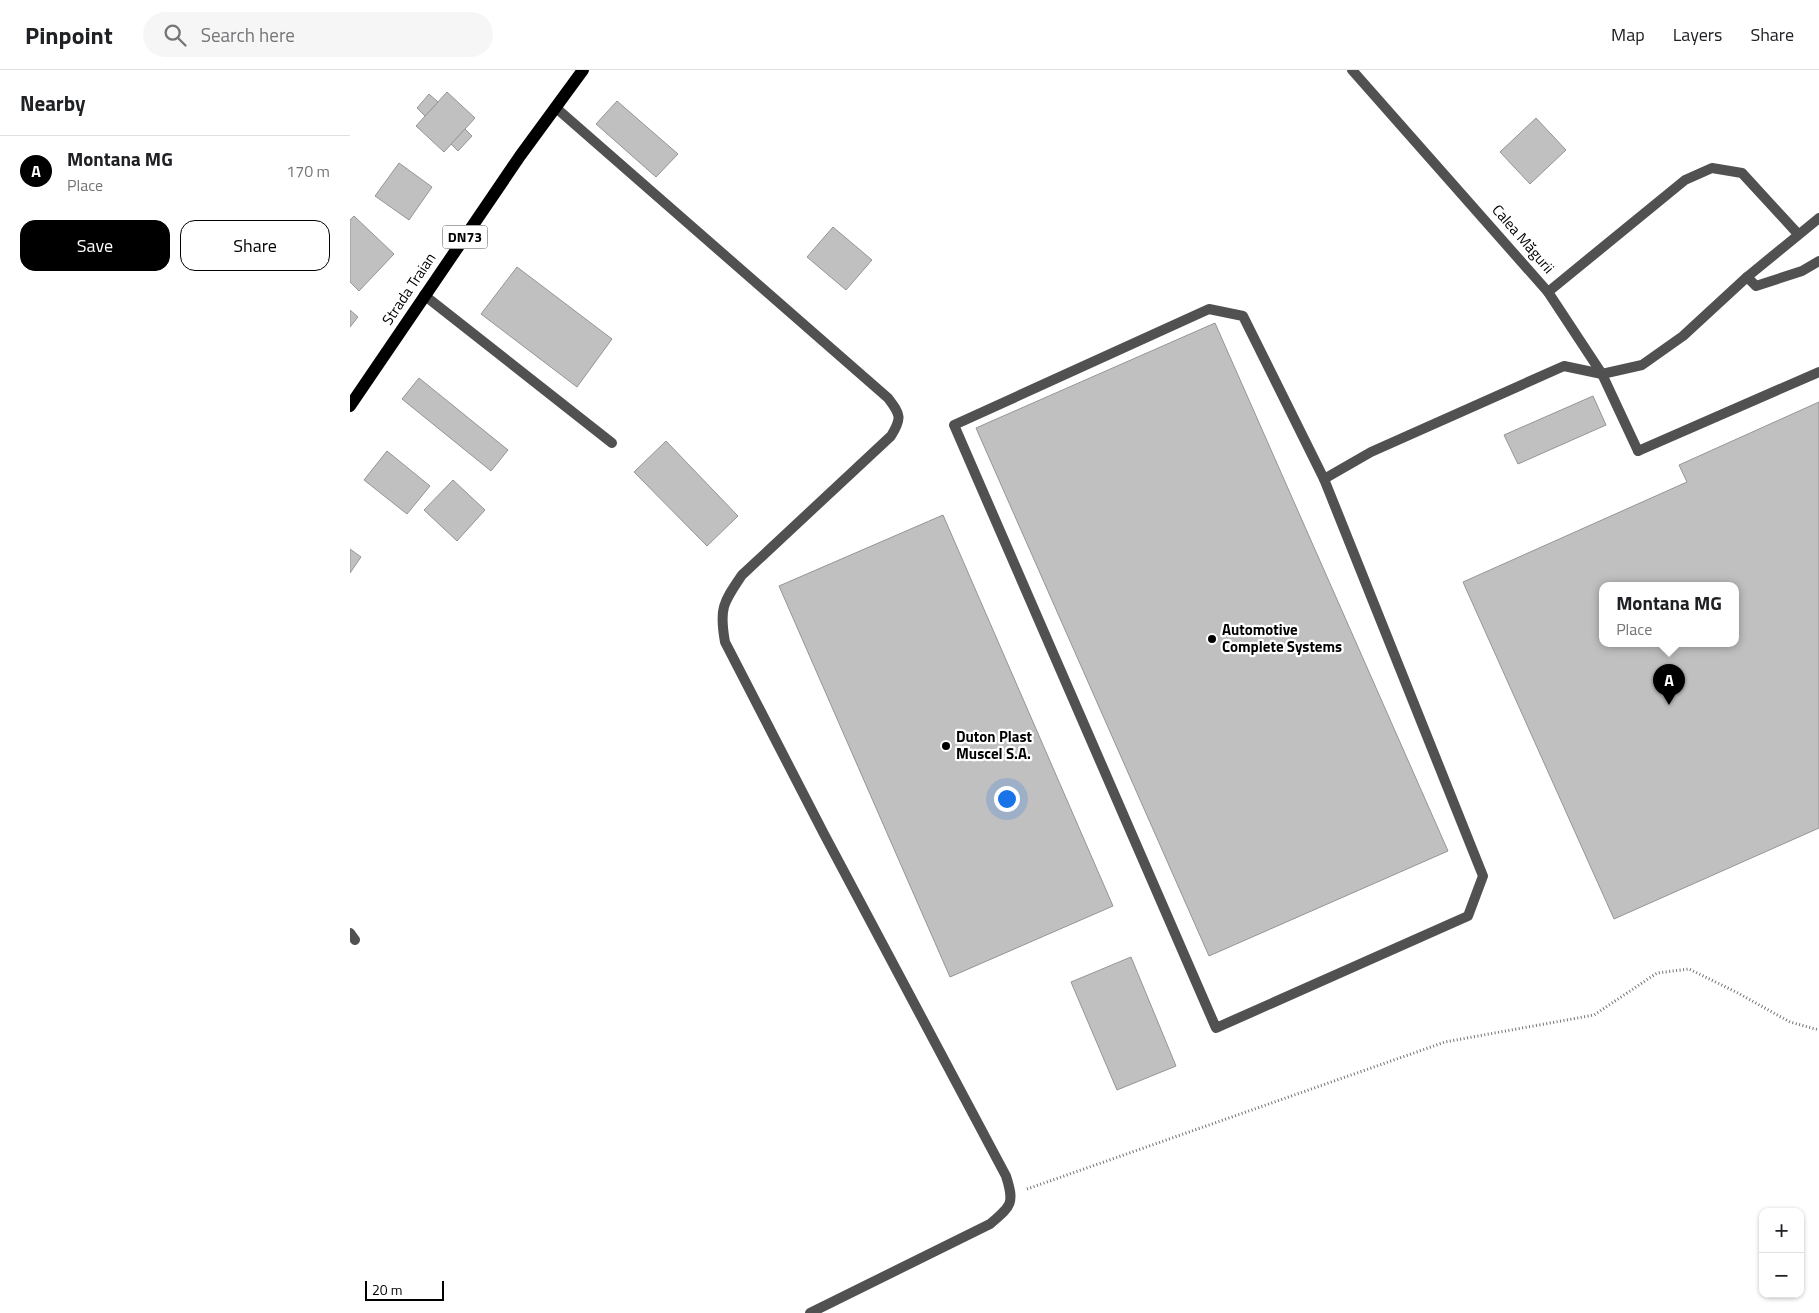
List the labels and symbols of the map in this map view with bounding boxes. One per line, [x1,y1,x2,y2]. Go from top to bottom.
street label: Calea Măgurii [1487,199,1560,278]
road number: DN73 [442,226,488,248]
street label: Strada Traian [376,248,441,330]
place label: Automotive Complete Systems [1222,618,1342,658]
marker: Automotive Complete Systems [1206,633,1218,645]
pin: A [1653,664,1685,705]
place label: Duton Plast Muscel S.A. [956,725,1033,765]
marker: Duton Plast Muscel S.A. [940,740,952,752]
your location [994,786,1020,812]
scale bar [365,1278,444,1301]

